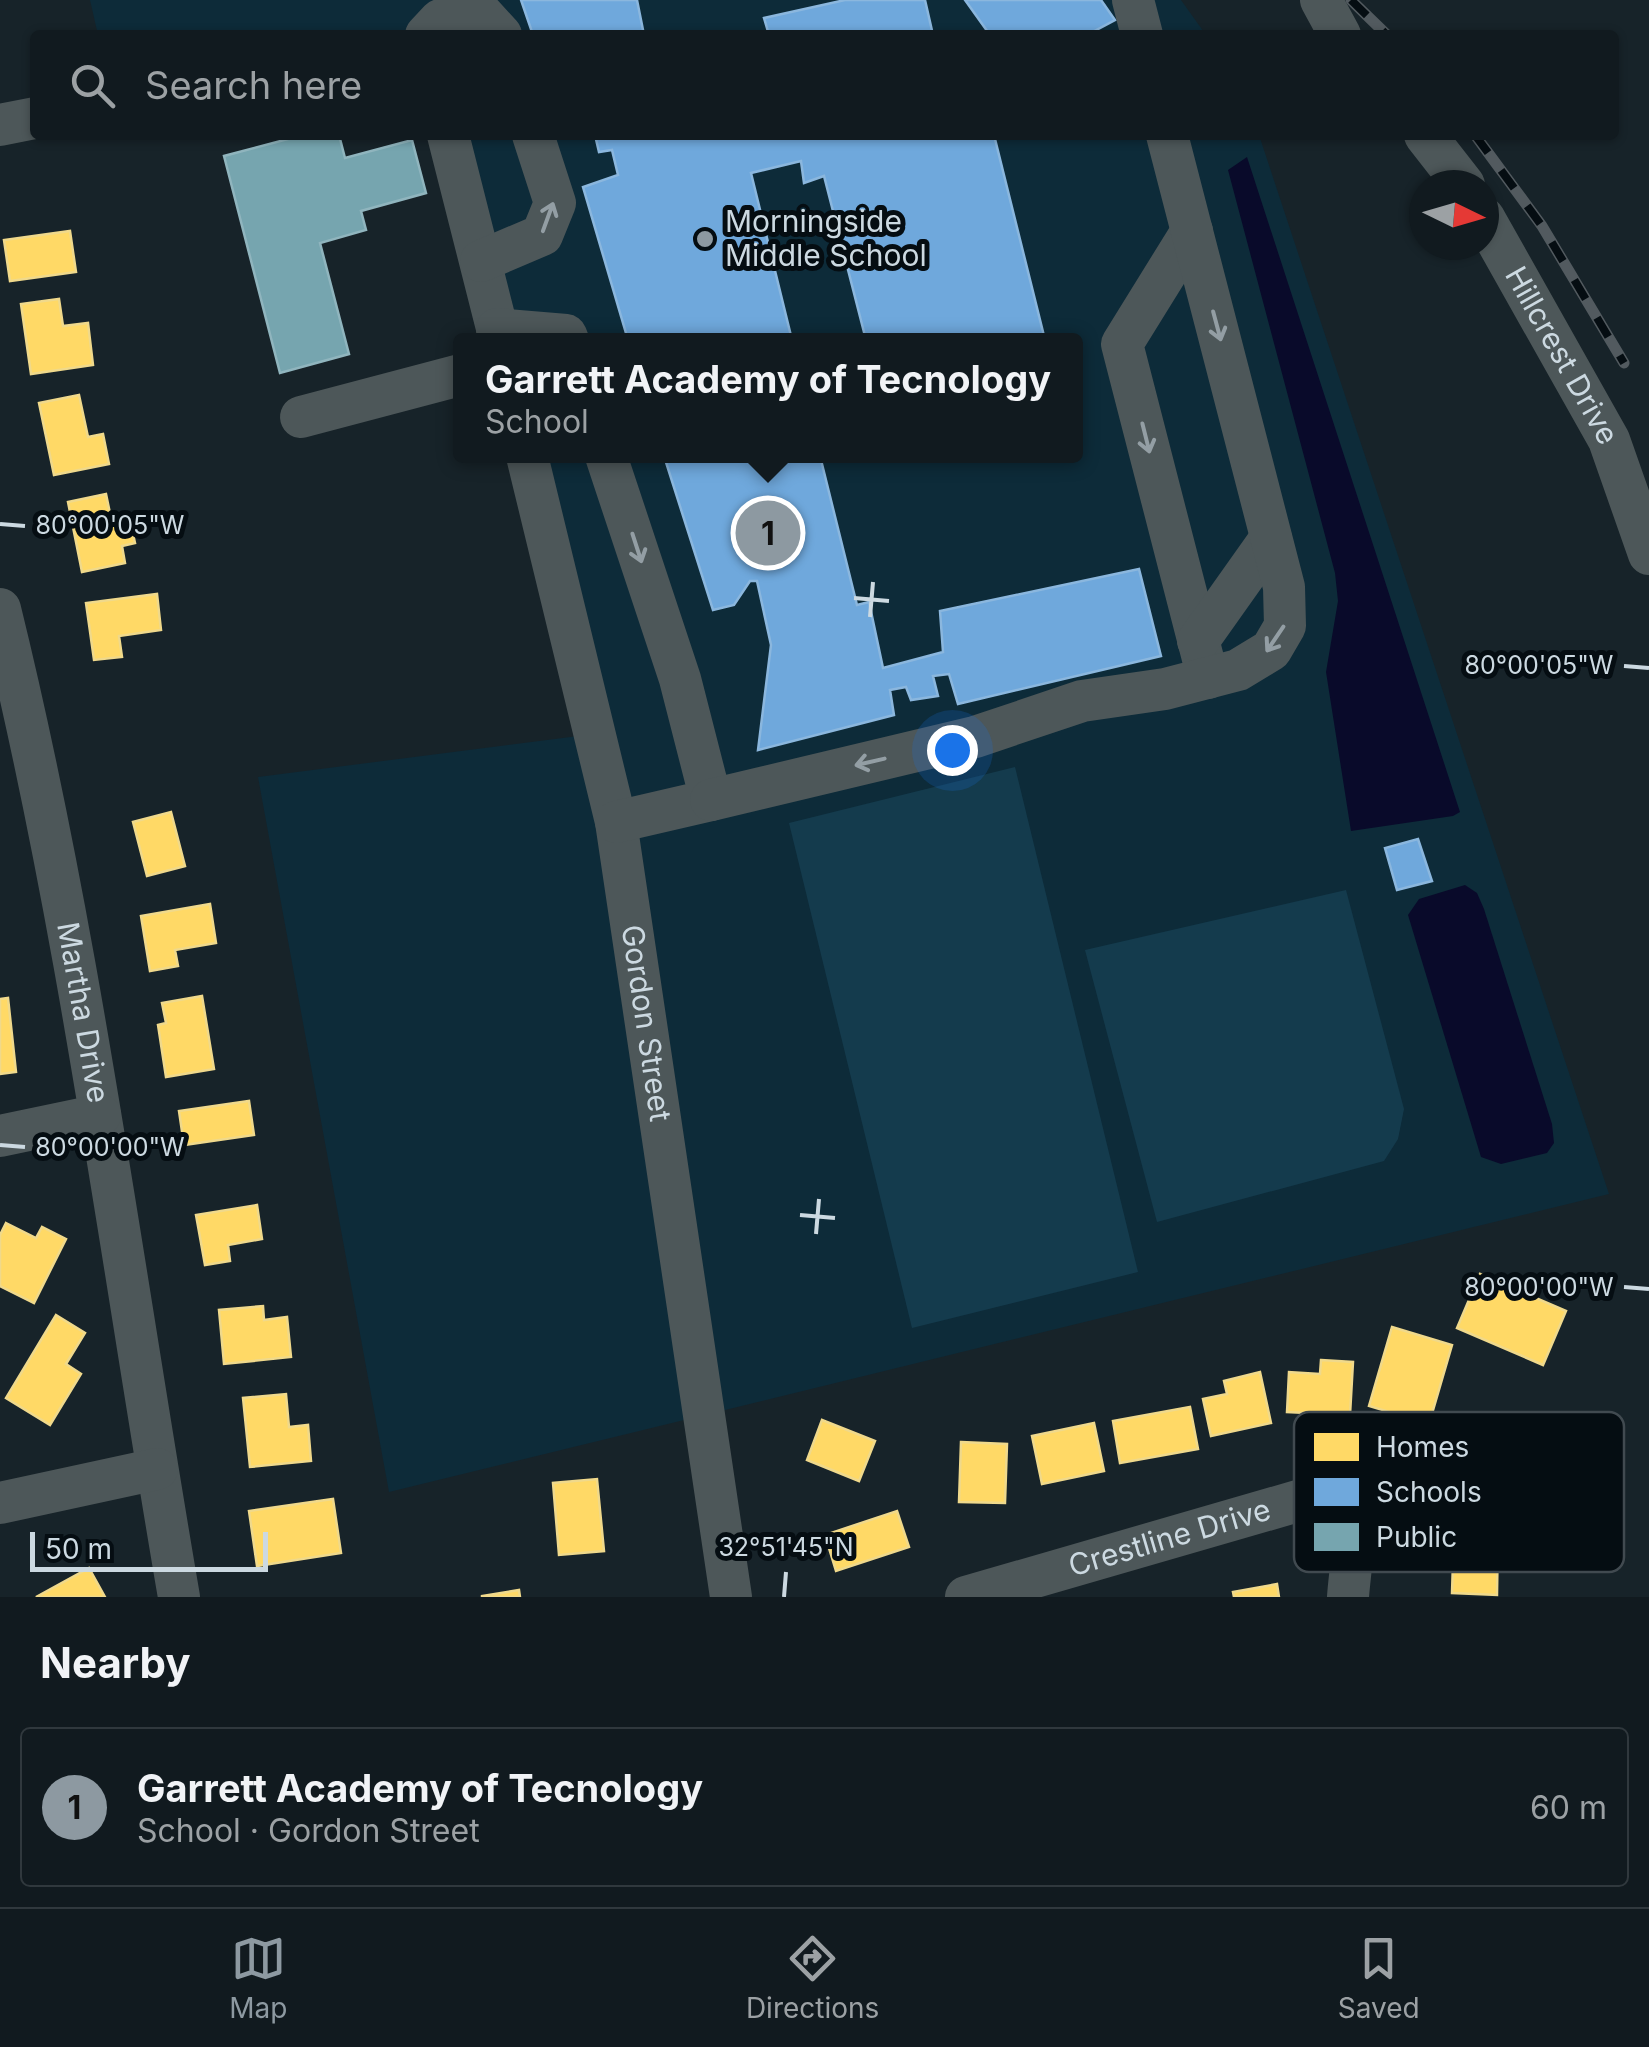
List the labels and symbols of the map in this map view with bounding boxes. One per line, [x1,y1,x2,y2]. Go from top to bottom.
north arrow [1409,170,1499,260]
one-way arrow [541,201,559,233]
place label: Morningside Middle School [725,203,927,273]
marker: Morningside Middle School [694,228,716,250]
street label: Hillcrest Drive [1498,260,1627,450]
one-way arrow [1208,310,1227,341]
one-way arrow [1138,421,1156,453]
pin: 1 [736,496,800,570]
text: 80°00'05"W [36,510,184,540]
one-way arrow [629,532,647,563]
one-way arrow [1265,625,1286,652]
text: 80°00'05"W [1465,650,1613,680]
your location [927,725,978,776]
one-way arrow [855,754,887,772]
street label: Martha Drive [50,919,117,1106]
street label: Gordon Street [614,922,679,1124]
text: 80°00'00"W [35,1132,185,1162]
text: 80°00'00"W [1464,1272,1614,1302]
legend [1294,1412,1624,1572]
text: Homes [1376,1430,1469,1464]
text: Schools [1376,1475,1482,1509]
street label: Crestline Drive [1064,1491,1275,1583]
text: Public [1376,1520,1457,1554]
scale bar [30,1527,268,1572]
text: 32°51'45"N [718,1532,854,1562]

